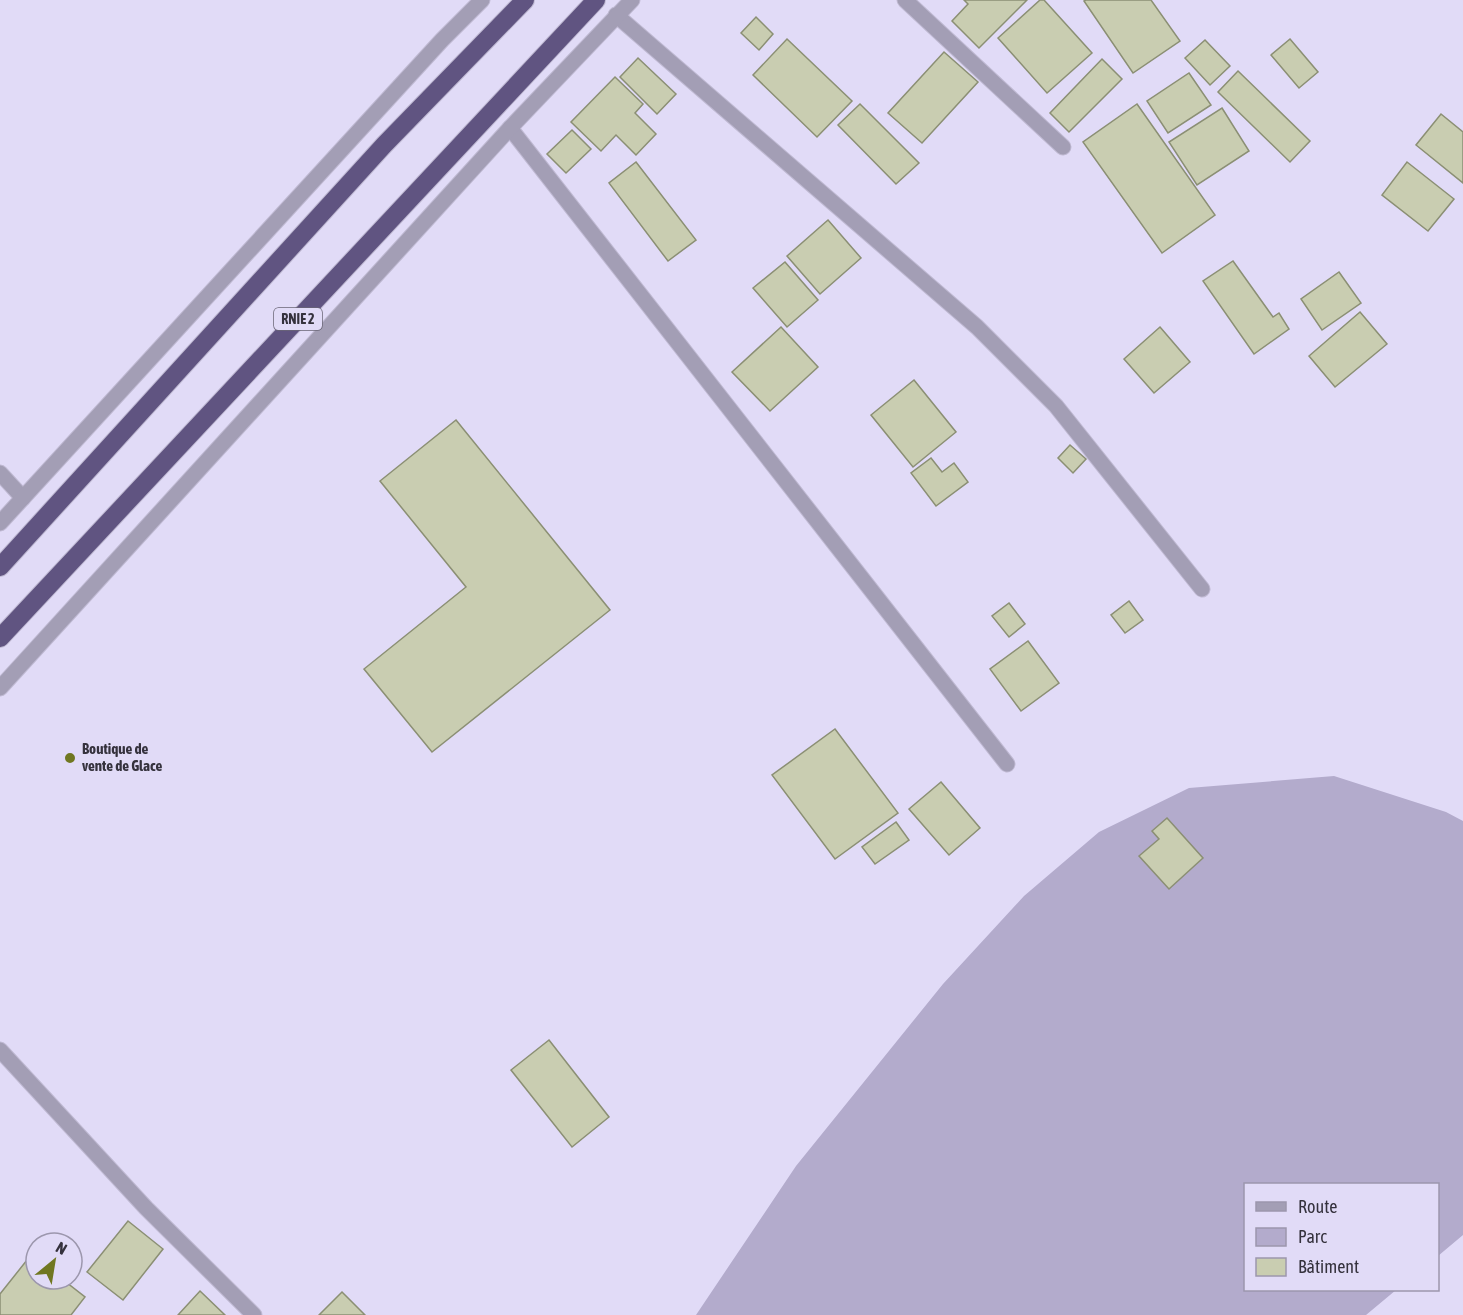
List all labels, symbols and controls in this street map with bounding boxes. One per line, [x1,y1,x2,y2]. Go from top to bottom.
road number: RNIE 2 [274,308,322,330]
place label: Boutique de vente de Glace [82,740,163,774]
marker: Boutique de vente de Glace [63,751,77,765]
legend [1244,1183,1439,1291]
text: Route [1298,1196,1337,1217]
text: Parc [1298,1226,1327,1247]
north arrow [24,1231,84,1291]
text: N [53,1238,70,1258]
text: Bâtiment [1298,1256,1359,1277]

